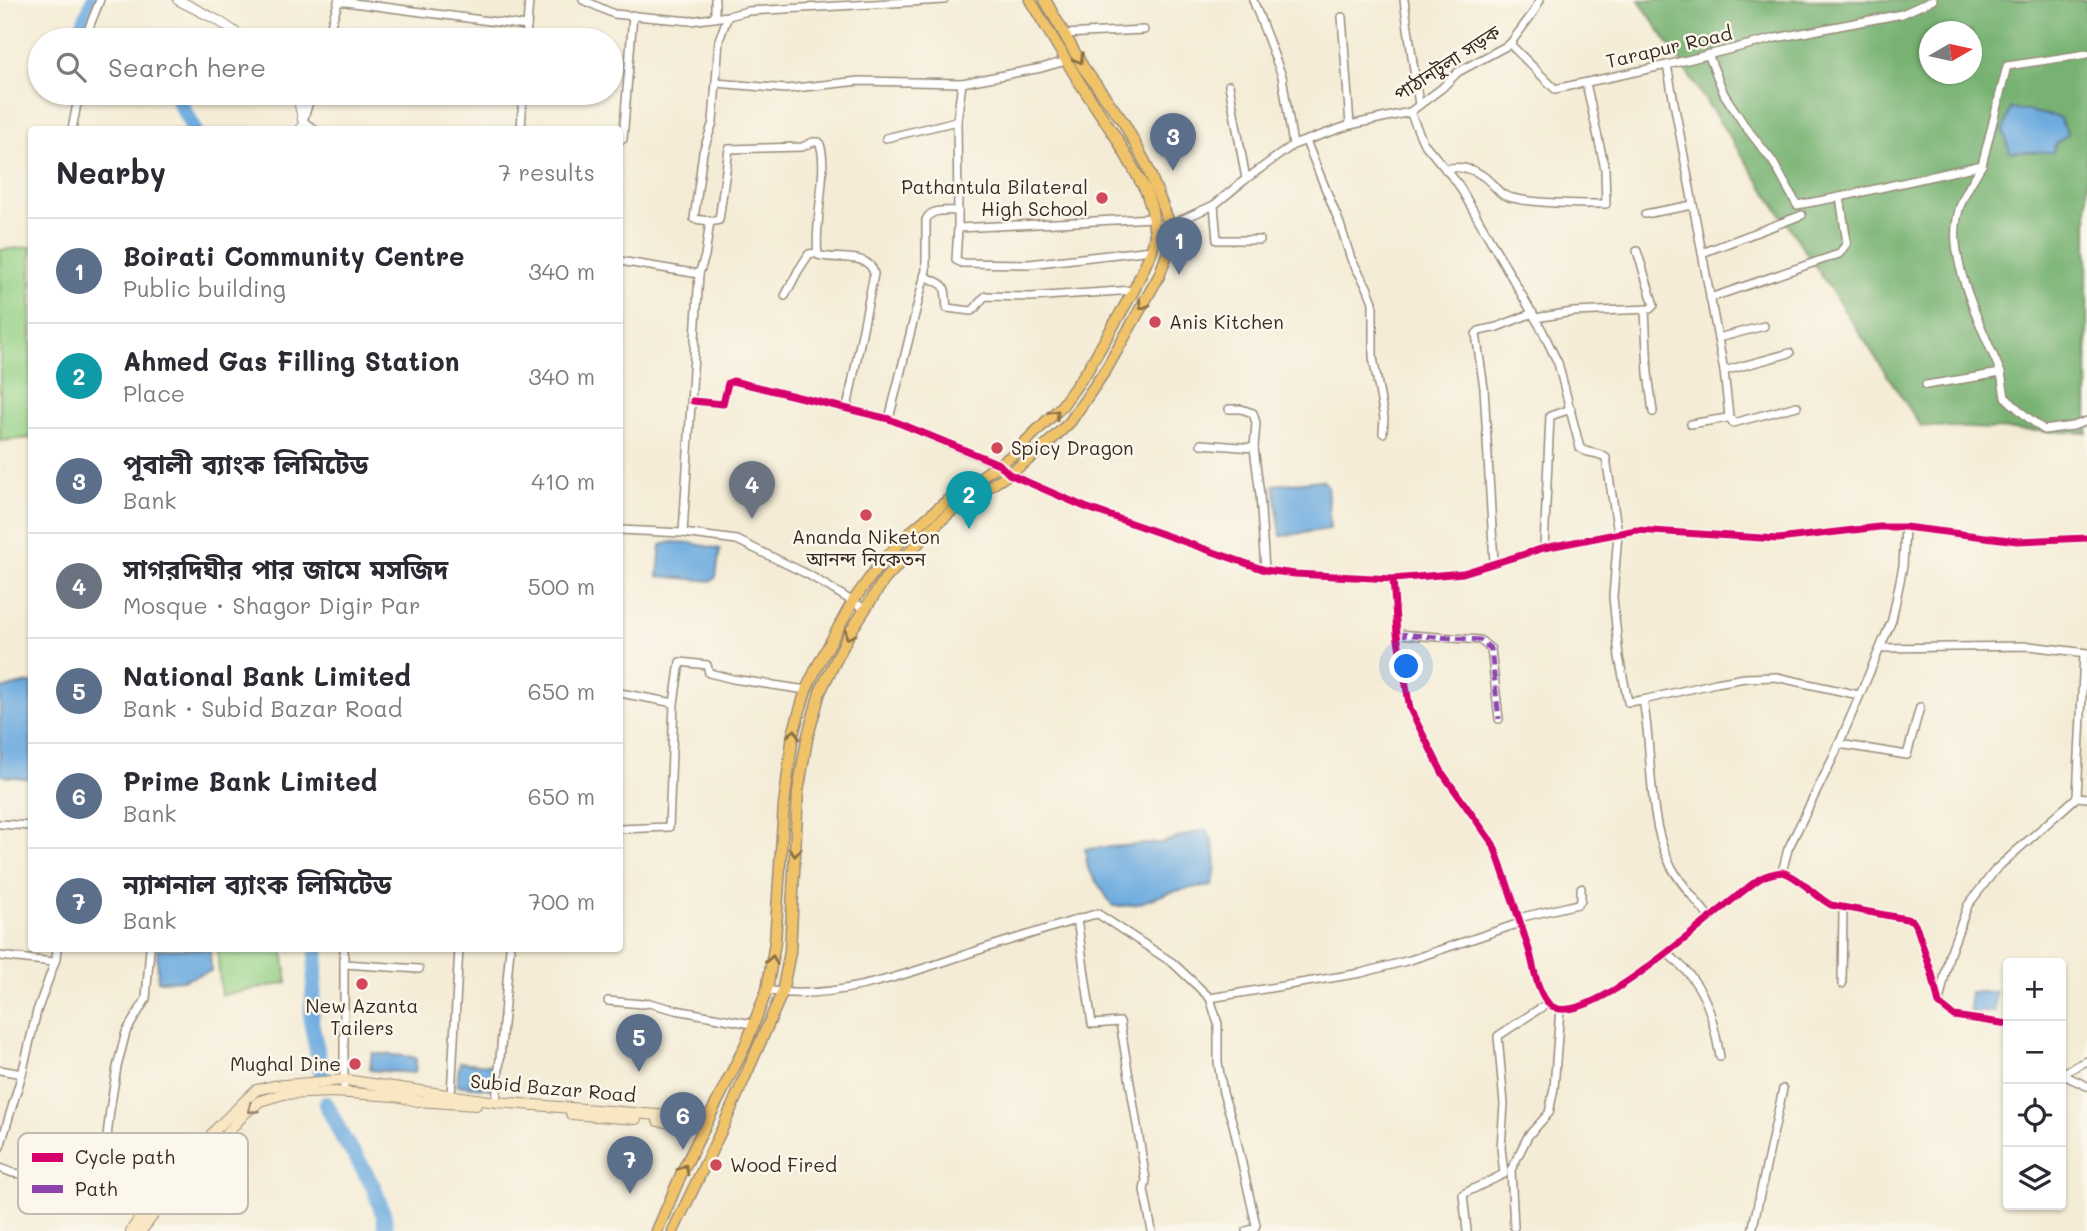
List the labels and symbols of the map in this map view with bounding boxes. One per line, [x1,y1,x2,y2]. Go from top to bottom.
street label: পাঠানটুলা সড়ক [1389,19,1505,106]
street label: Tarapur Road [1603,20,1734,73]
north arrow [1919,21,1982,84]
one-way arrow [1070,52,1083,65]
pin: 3 [1150,113,1196,171]
place label: Pathantula Bilateral High School [901,174,1088,221]
marker: Pathantula Bilateral High School [1094,190,1110,206]
pin: 1 [1156,217,1202,275]
one-way arrow [1138,298,1151,310]
place label: Anis Kitchen [1169,309,1284,334]
marker: Anis Kitchen [1147,314,1163,330]
one-way arrow [1047,409,1059,422]
place label: Spicy Dragon [1011,435,1134,460]
marker: Spicy Dragon [989,440,1005,456]
pin: 4 [729,461,775,519]
pin: 2 [946,471,992,529]
marker: Ananda Niketon আনন্দ নিকেতন [858,507,874,523]
place label: Ananda Niketon আনন্দ নিকেতন [792,524,940,571]
one-way arrow [844,627,857,640]
your location [1389,649,1423,683]
one-way arrow [786,728,801,740]
one-way arrow [788,847,803,858]
one-way arrow [764,954,779,966]
marker: New Azanta Tailers [354,976,370,992]
place label: New Azanta Tailers [306,993,418,1040]
pin: 5 [616,1014,662,1072]
place label: Mughal Dine [230,1051,341,1076]
marker: Mughal Dine [347,1056,363,1072]
street label: Subid Bazar Road [469,1068,637,1107]
pin: 6 [660,1092,706,1150]
one-way arrow [247,1101,260,1113]
legend [18,1133,248,1214]
pin: 7 [607,1136,653,1194]
text: Cycle path [75,1144,175,1169]
place label: Wood Fired [730,1152,837,1177]
marker: Wood Fired [708,1157,724,1173]
one-way arrow [676,1163,690,1176]
text: Path [75,1176,118,1201]

